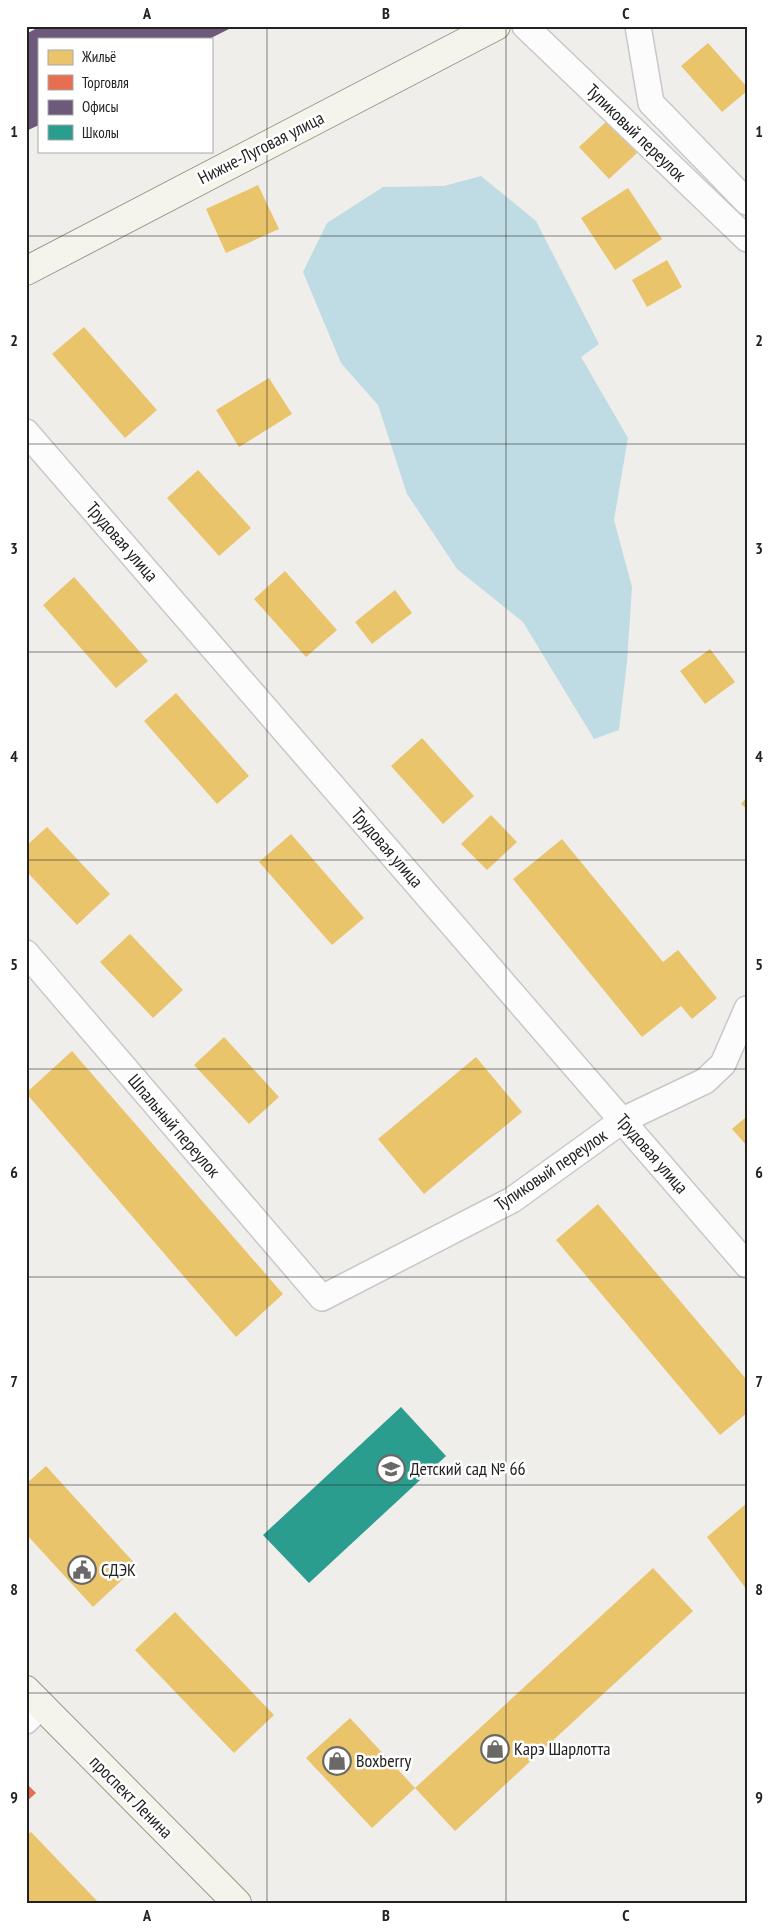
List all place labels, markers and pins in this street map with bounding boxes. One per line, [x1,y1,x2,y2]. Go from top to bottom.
school or university icon: Детский сад № 66 [376,1454,406,1484]
place label: Детский сад № 66 [410,1457,526,1480]
public building icon: СДЭК [67,1555,97,1585]
place label: СДЭК [101,1558,136,1581]
shop icon: Карэ Шарлотта [480,1734,510,1764]
place label: Карэ Шарлотта [514,1737,610,1760]
shop icon: Boxberry [322,1746,352,1776]
place label: Boxberry [356,1749,411,1772]

